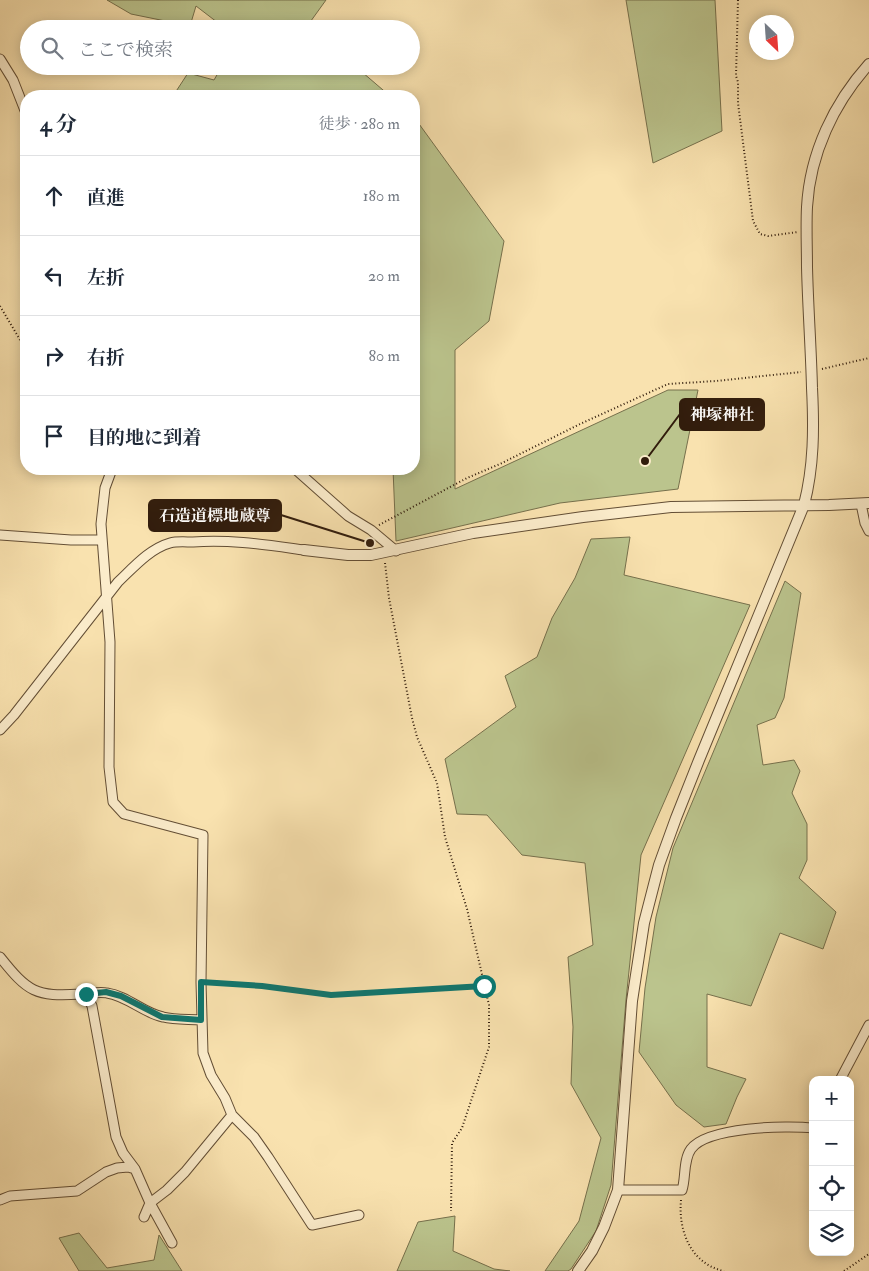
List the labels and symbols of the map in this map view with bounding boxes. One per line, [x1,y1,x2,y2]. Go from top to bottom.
north arrow [749,15,794,60]
callout: 神塚神社 [680,399,764,430]
text: 神塚神社 [690,405,754,425]
callout: 石造道標地蔵尊 [149,500,281,531]
text: 石造道標地蔵尊 [159,506,271,526]
route start [473,975,496,998]
route end [75,983,98,1006]

